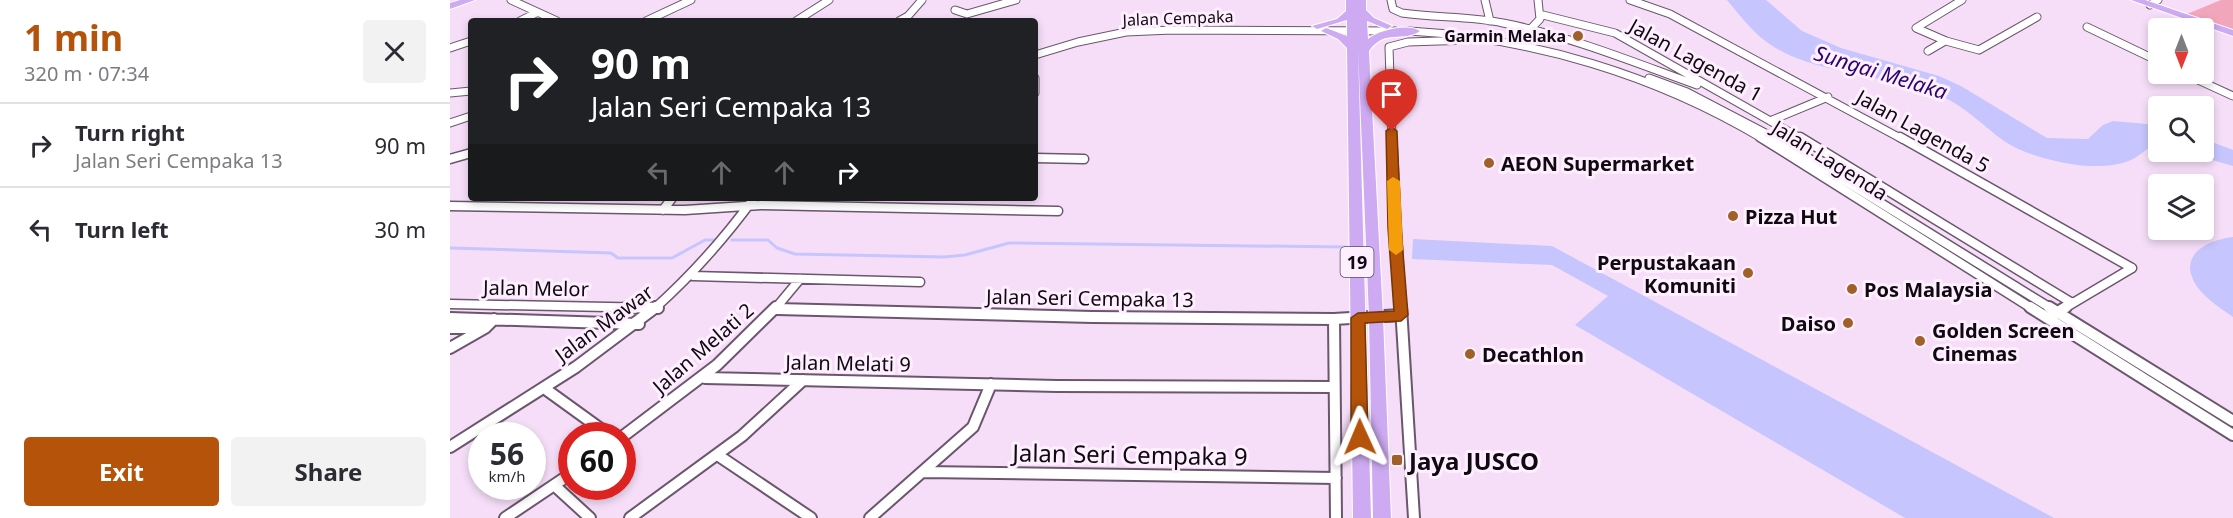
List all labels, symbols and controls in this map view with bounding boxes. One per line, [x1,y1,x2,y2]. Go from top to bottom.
street label: Jalan Cempaka [1120,5,1234,31]
street label: Jalan Lagenda 1 [1623,11,1767,108]
text: 1 min [24,13,123,62]
north arrow [2148,18,2214,84]
map controls [2148,18,2214,240]
button: close [363,20,426,83]
place label: Garmin Melaka [1444,25,1566,47]
marker: Garmin Melaka [1571,29,1585,43]
text: 90 m [591,34,691,91]
water label: Sungai Melaka [1811,38,1951,106]
icon: right [492,42,570,120]
text: 320 m · 07:34 [24,60,149,87]
pin [1366,69,1417,131]
icon: arrive [1375,78,1408,111]
street label: Jalan Lagenda 5 [1850,82,1994,179]
text: Jalan Seri Cempaka 13 [591,88,871,125]
button: search [2148,96,2214,162]
street label: Jalan Lagenda [1765,113,1893,206]
text: Turn right [75,117,185,147]
icon: right [24,129,57,162]
text: 90 m [375,130,426,160]
text: Jalan Seri Cempaka 13 [75,147,283,174]
place label: AEON Supermarket [1501,150,1695,177]
icon: left [642,156,675,189]
icon: ahead [705,156,738,189]
icon: ahead [768,156,801,189]
icon: right [831,156,864,189]
marker: AEON Supermarket [1482,156,1496,170]
button: layers [2148,174,2214,240]
place label: Pizza Hut [1745,203,1838,230]
marker: Pizza Hut [1726,209,1740,223]
icon: left [24,213,57,246]
text: Turn left [75,214,169,244]
text: 30 m [375,214,426,244]
road number: 19 [1340,247,1374,277]
place label: Perpustakaan Komuniti [1597,249,1736,299]
marker: Perpustakaan Komuniti [1741,266,1755,280]
street label: Jalan Melor [481,274,589,302]
place label: Pos Malaysia [1864,276,1992,303]
street label: Jalan Mawar [548,278,659,369]
marker: Pos Malaysia [1845,282,1859,296]
street label: Jalan Seri Cempaka 13 [984,283,1194,313]
street label: Jalan Melati 2 [645,297,759,401]
place label: Daiso [1781,310,1836,337]
marker: Daiso [1841,316,1855,330]
place label: Golden Screen Cinemas [1932,317,2074,367]
marker: Golden Screen Cinemas [1913,334,1927,348]
place label: Decathlon [1482,341,1584,368]
marker: Decathlon [1463,347,1477,361]
street label: Jalan Melati 9 [783,348,911,378]
position arrow [1328,405,1392,469]
speed limit sign: 60 [558,422,636,500]
text: 56 [490,433,524,474]
street label: Jalan Seri Cempaka 9 [1010,435,1248,473]
button: Exit [24,437,219,506]
button: Share [231,437,426,506]
place label: Jaya JUSCO [1407,444,1539,477]
marker: Jaya JUSCO [1390,453,1404,467]
text: km/h [489,466,525,486]

